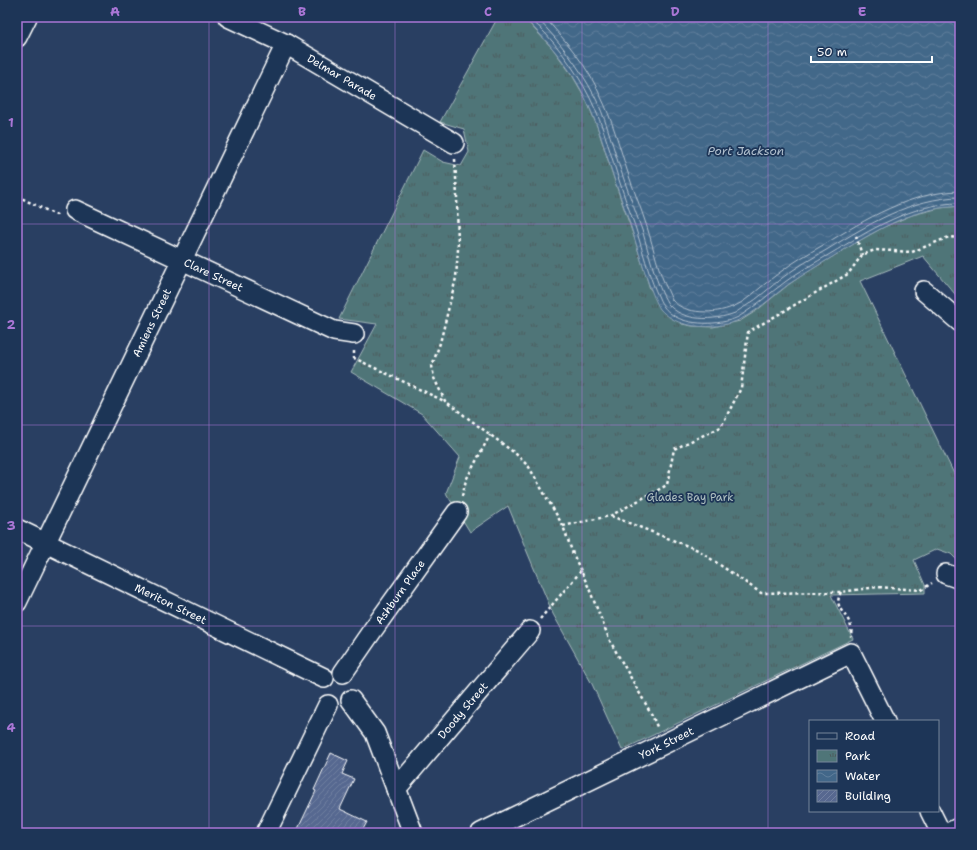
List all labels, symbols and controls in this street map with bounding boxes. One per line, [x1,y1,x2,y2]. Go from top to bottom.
text: A [110,3,120,20]
text: B [298,3,306,20]
text: C [484,3,492,20]
text: D [670,3,680,20]
text: E [858,3,867,20]
scale bar [811,38,932,64]
text: 50 m [817,44,847,60]
street label: Delmar Parade [304,51,380,103]
text: 1 [8,114,14,131]
water label: Port Jackson [708,143,784,159]
street label: Clare Street [182,254,246,295]
street label: Amiens Street [129,286,175,360]
text: 2 [6,316,16,333]
park label: Glades Bay Park [646,490,734,505]
text: 3 [6,517,16,534]
street label: Ashburn Place [372,557,428,627]
street label: Meriton Street [132,580,210,628]
street label: Doody Street [434,679,491,742]
text: 4 [6,719,16,736]
legend [809,720,939,812]
street label: York Street [636,723,696,763]
text: Road [845,728,876,744]
text: Park [845,748,871,764]
text: Water [845,768,881,784]
text: Building [845,788,891,804]

